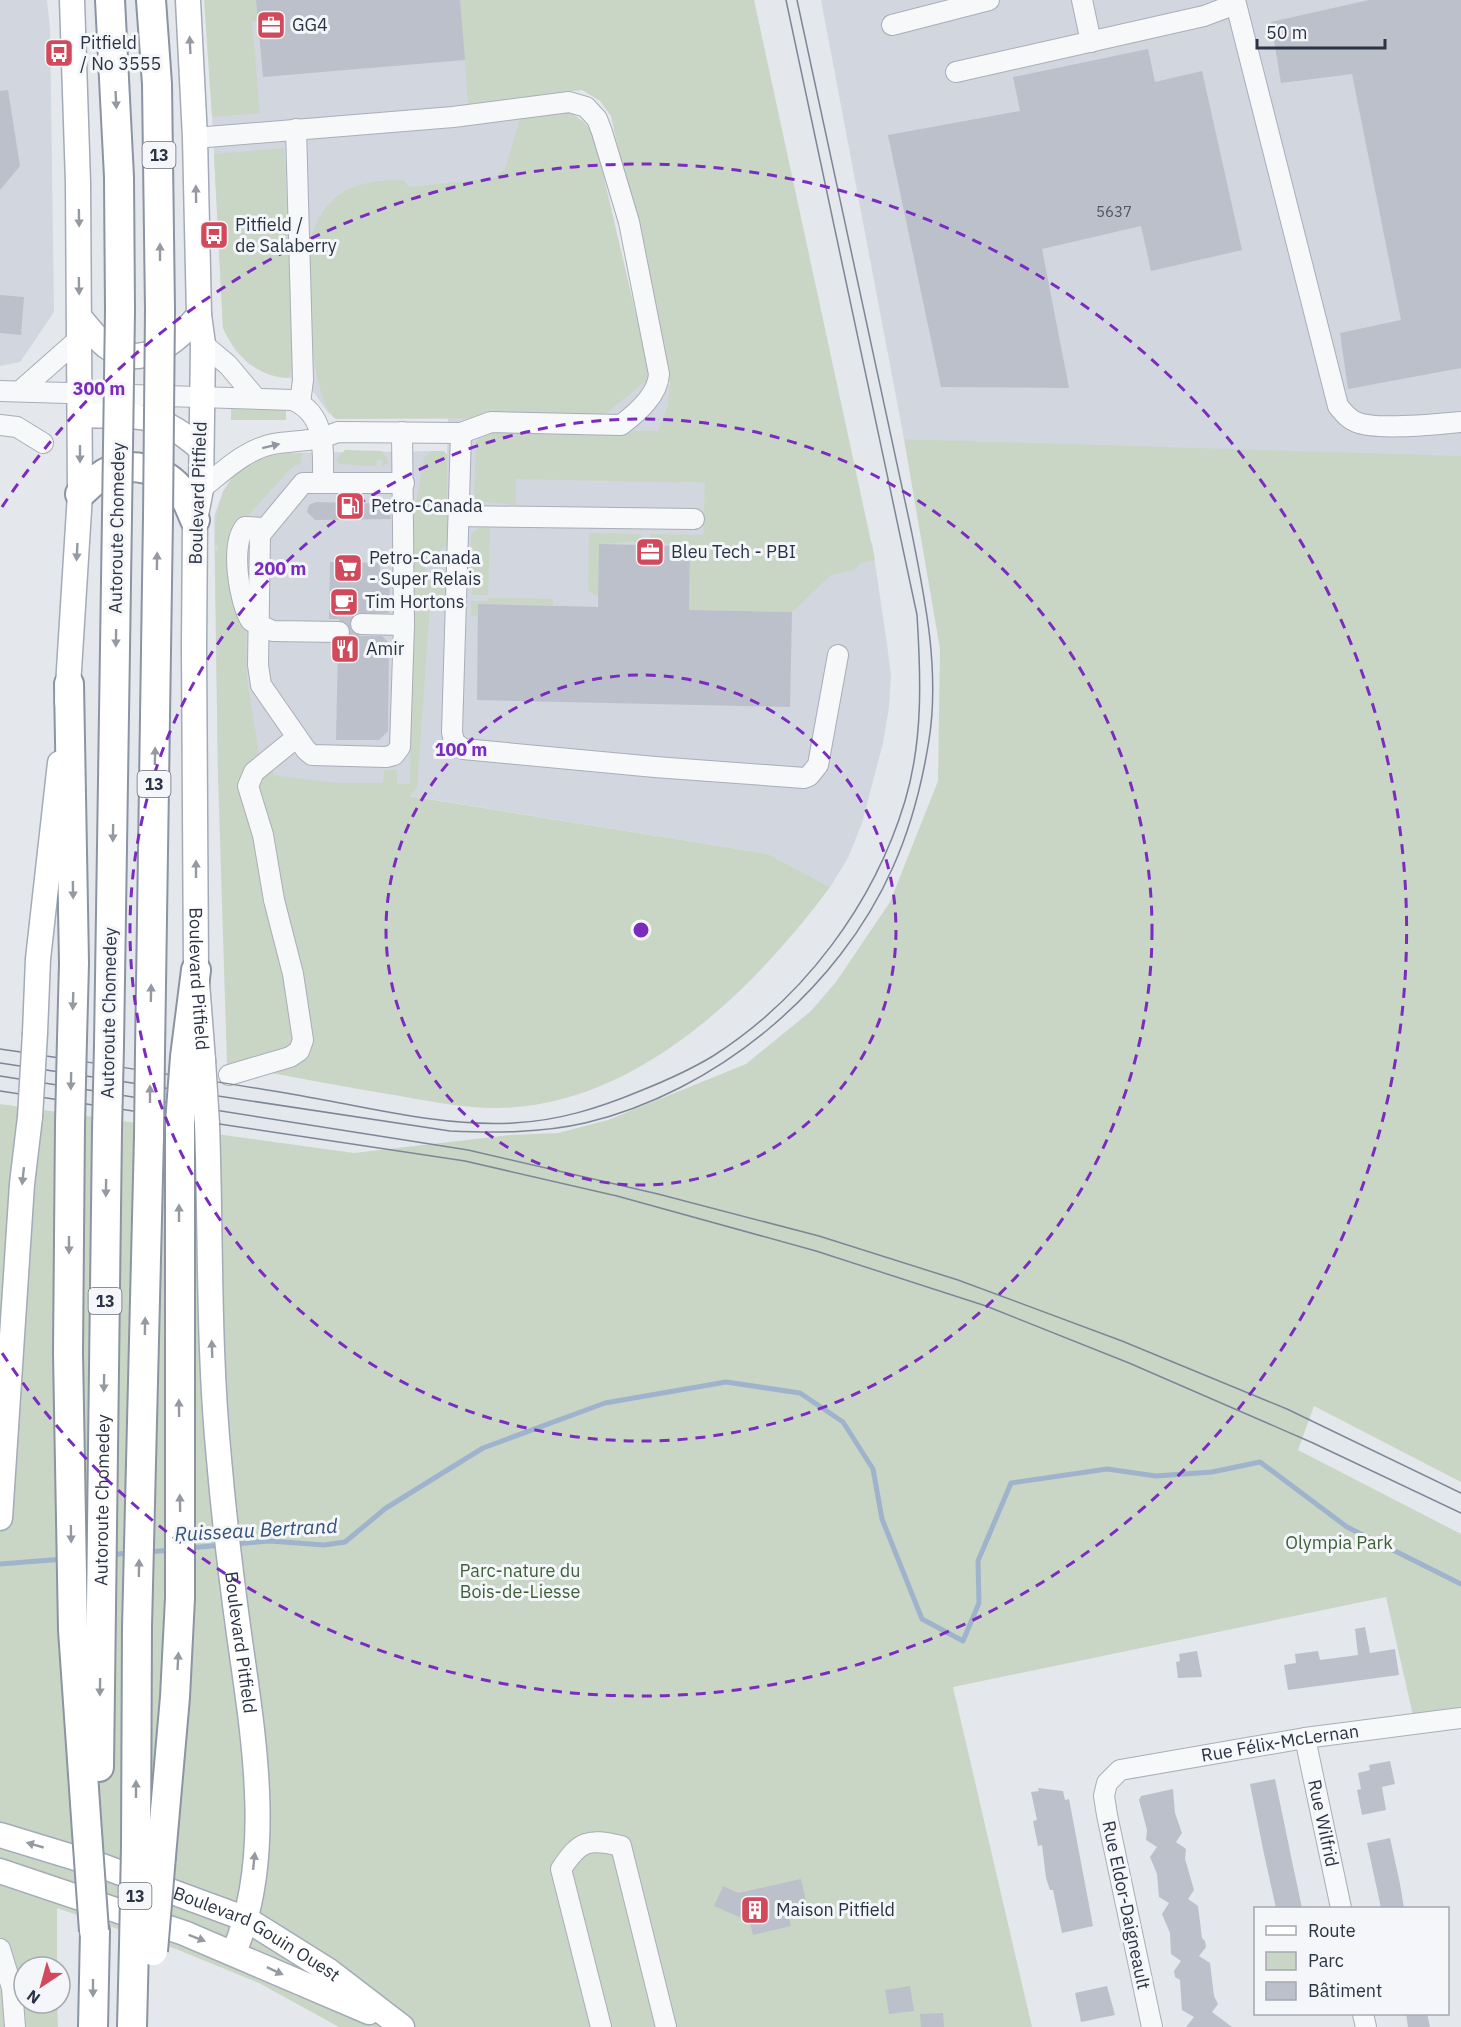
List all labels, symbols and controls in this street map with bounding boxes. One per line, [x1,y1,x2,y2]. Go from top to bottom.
office icon: GG4 [255,9,287,41]
scale bar [1257,12,1384,50]
place label: GG4 [292,13,328,36]
text: 50 m [1266,21,1308,44]
place label: Pitfield / No 3555 [80,31,161,75]
one-way arrow [185,36,195,55]
bus stop icon: Pitfield / No 3555 [43,37,75,69]
one-way arrow [112,91,121,110]
road number: 13 [142,142,176,168]
one-way arrow [192,184,201,203]
house number: 5637 [1096,202,1132,221]
one-way arrow [74,208,83,227]
place label: Pitfield / de Salaberry [235,213,337,257]
bus stop icon: Pitfield / de Salaberry [198,219,230,251]
one-way arrow [155,242,165,261]
one-way arrow [74,276,84,295]
text: 300 m [73,377,125,400]
street label: Boulevard Pitfield [184,421,211,565]
one-way arrow [262,440,280,450]
street label: Autoroute Chomedey [104,442,129,614]
one-way arrow [75,445,85,464]
fuel station icon: Petro-Canada [334,490,366,522]
place label: Petro-Canada [371,494,483,517]
office icon: Bleu Tech - PBI [634,536,666,568]
place label: Bleu Tech - PBI [671,540,796,563]
one-way arrow [72,543,81,562]
place label: Petro-Canada - Super Relais [369,546,481,590]
one-way arrow [153,552,162,571]
supermarket icon: Petro-Canada - Super Relais [332,552,364,584]
text: 200 m [254,557,306,580]
cafe icon: Tim Hortons [328,586,360,618]
place label: Tim Hortons [365,590,465,613]
one-way arrow [111,628,121,647]
restaurant icon: Amir [329,633,361,665]
place label: Amir [366,637,405,660]
text: 100 m [435,738,487,761]
one-way arrow [150,747,159,766]
road number: 13 [138,771,170,797]
one-way arrow [108,823,118,842]
one-way arrow [191,860,200,879]
one-way arrow [68,880,78,899]
street label: Boulevard Pitfield [185,907,214,1051]
centre of rings [631,920,651,940]
street label: Autoroute Chomedey [96,927,121,1099]
one-way arrow [146,984,156,1003]
one-way arrow [68,991,77,1010]
one-way arrow [66,1072,76,1091]
one-way arrow [145,1084,155,1103]
one-way arrow [18,1166,28,1185]
one-way arrow [102,1179,111,1198]
one-way arrow [174,1204,184,1223]
one-way arrow [64,1236,74,1255]
road number: 13 [88,1288,122,1314]
one-way arrow [140,1317,149,1336]
one-way arrow [207,1339,216,1358]
one-way arrow [99,1373,109,1392]
one-way arrow [174,1399,184,1418]
street label: Autoroute Chomedey [89,1414,114,1586]
one-way arrow [175,1494,185,1513]
water label: Ruisseau Bertrand [174,1512,339,1547]
one-way arrow [66,1525,76,1544]
park label: Olympia Park [1285,1531,1393,1554]
one-way arrow [134,1559,144,1578]
park label: Parc-nature du Bois-de-Liesse [460,1559,580,1603]
street label: Boulevard Pitfield [220,1570,262,1715]
one-way arrow [173,1652,182,1671]
one-way arrow [95,1677,105,1696]
street label: Rue Félix-McLernan [1199,1719,1360,1767]
street label: Rue Wilfrid [1303,1777,1344,1869]
one-way arrow [131,1779,141,1798]
street label: Rue Eldor-Daigneault [1097,1818,1156,1991]
one-way arrow [26,1840,44,1849]
one-way arrow [249,1851,259,1870]
street label: Boulevard Gouin Ouest [170,1881,345,1986]
road number: 13 [118,1883,152,1909]
building icon: Maison Pitfield [739,1894,771,1926]
place label: Maison Pitfield [776,1898,895,1921]
legend [1254,1907,1449,2015]
text: Route [1308,1919,1356,1942]
one-way arrow [188,1934,206,1943]
text: Parc [1308,1949,1344,1972]
north arrow [12,1955,72,2015]
one-way arrow [266,1966,283,1975]
one-way arrow [88,1979,98,1998]
text: Bâtiment [1308,1979,1382,2002]
text: N [23,1986,44,2009]

